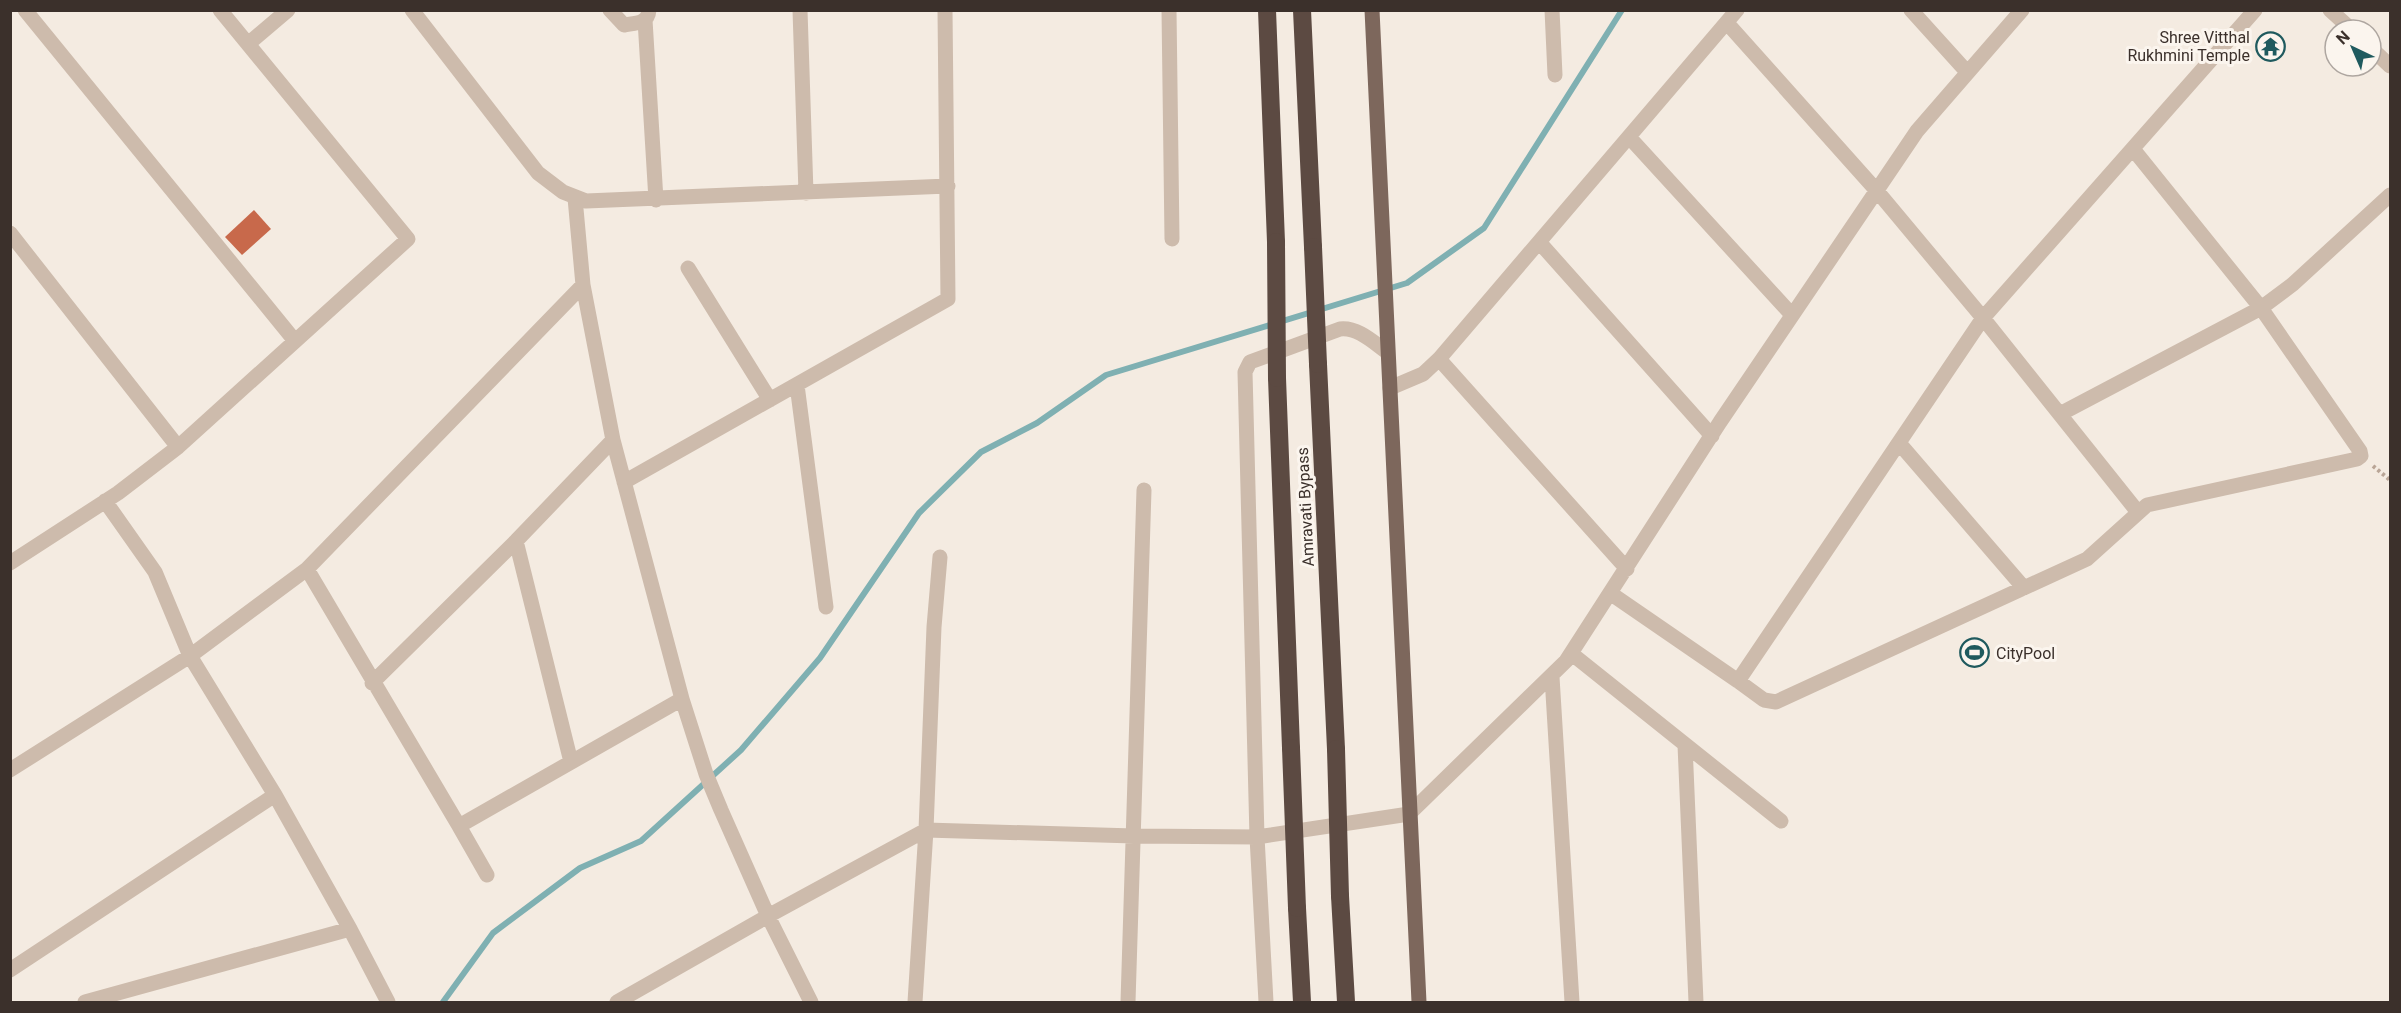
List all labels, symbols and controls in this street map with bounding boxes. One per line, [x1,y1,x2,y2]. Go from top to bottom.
north arrow [2323,18,2383,78]
text: N [2332,27,2354,48]
place label: Shree Vitthal Rukhmini Temple [2127,28,2250,65]
temple icon: Shree Vitthal Rukhmini Temple [2255,30,2287,62]
street label: Amravati Bypass [1293,447,1318,567]
sports icon: CityPool [1959,637,1991,669]
place label: CityPool [1996,644,2055,663]

